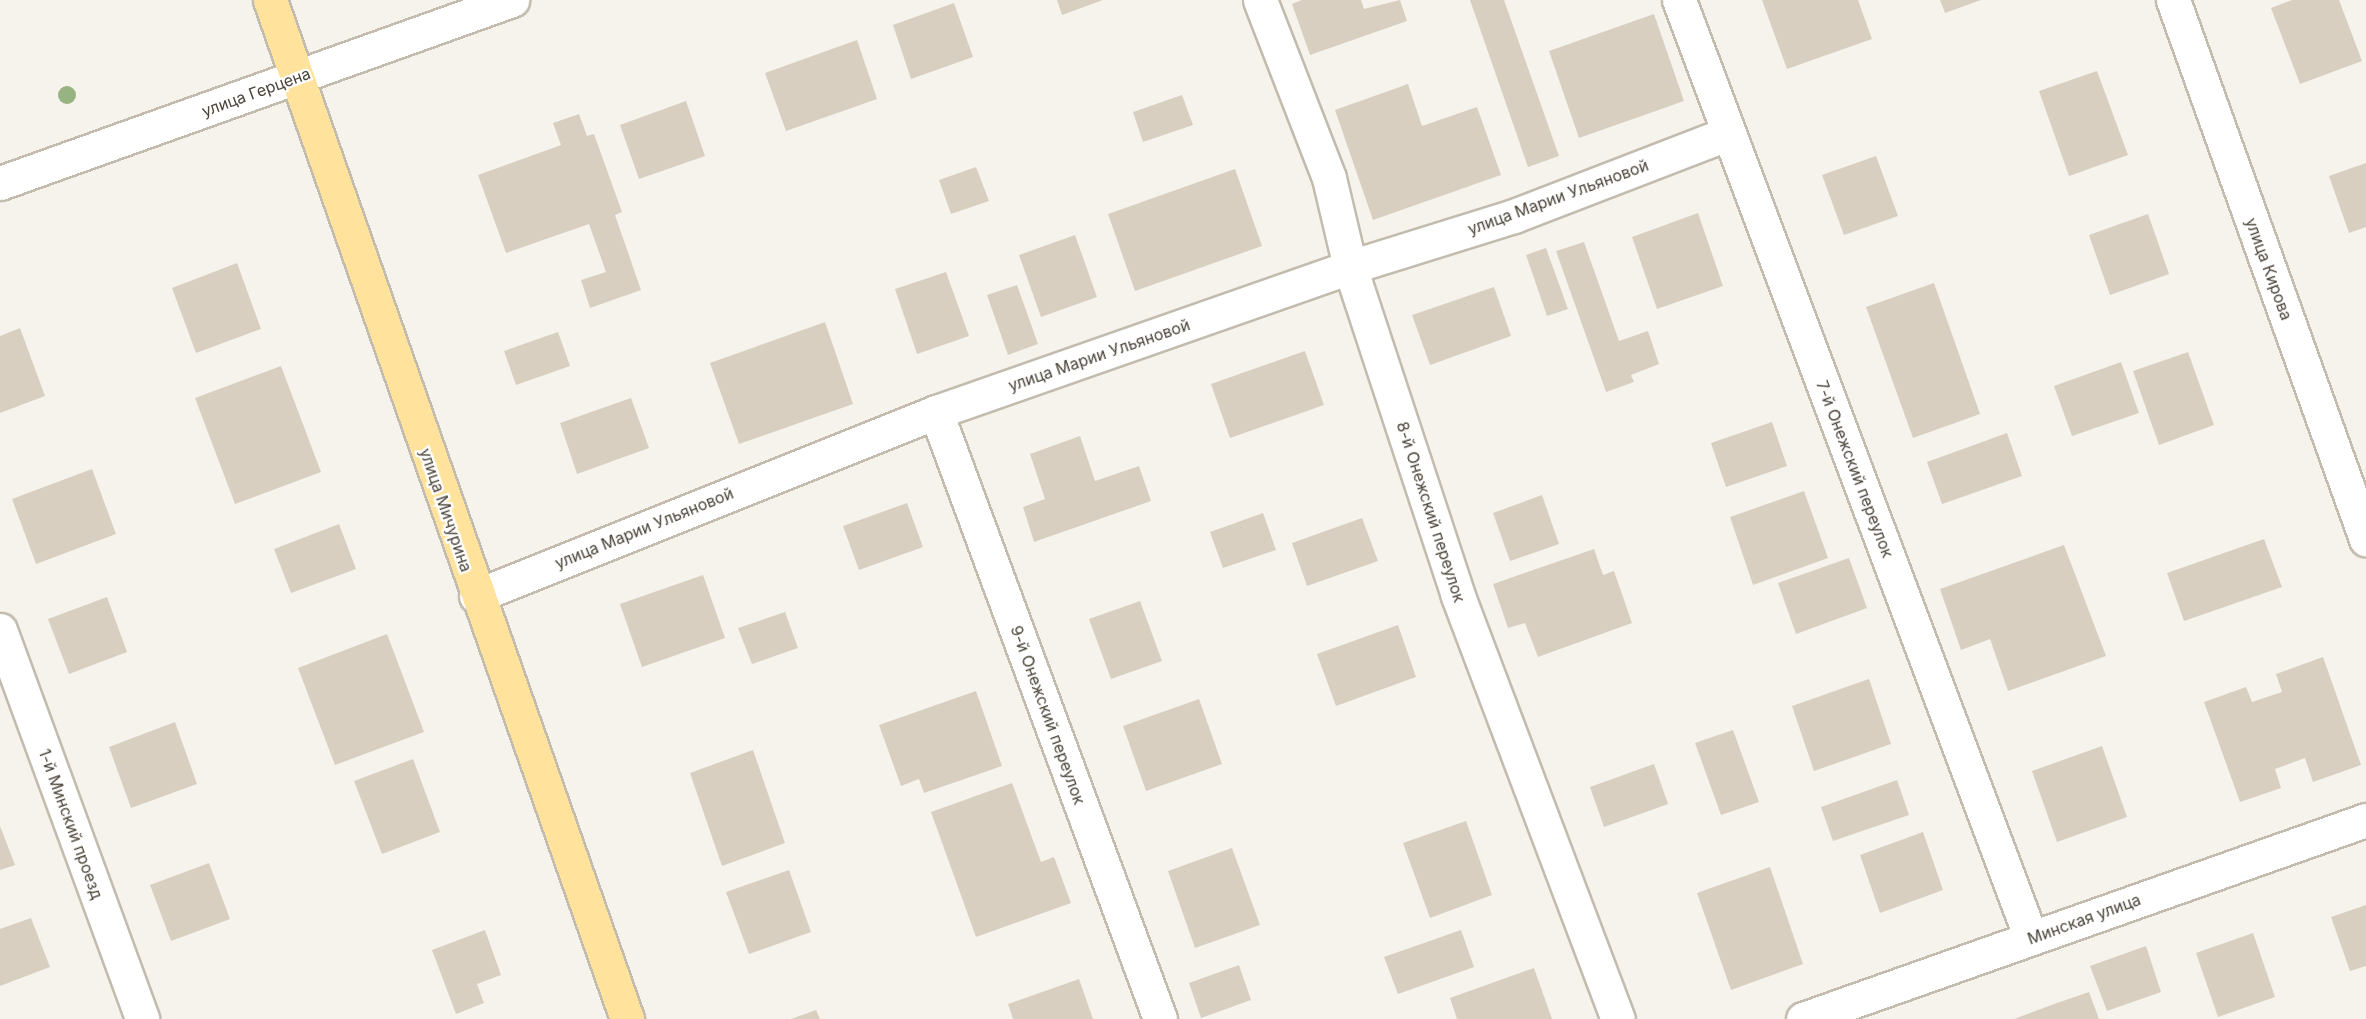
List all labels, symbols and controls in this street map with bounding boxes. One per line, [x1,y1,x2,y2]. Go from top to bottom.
street label: улица Герцена [199,63,313,121]
street label: улица Марии Ульяновой [1465,155,1651,239]
street label: улица Кирова [2242,215,2296,323]
street label: улица Марии Ульяновой [1006,315,1192,395]
street label: 7-й Онежский переулок [1812,378,1898,560]
street label: 8-й Онежский переулок [1393,419,1469,605]
street label: улица Мичурина [416,446,476,574]
street label: улица Марии Ульяновой [552,483,736,573]
street label: 9-й Онежский переулок [1007,623,1089,807]
street label: 1-й Минский проезд [35,746,107,902]
street label: Минская улица [2025,890,2143,948]

